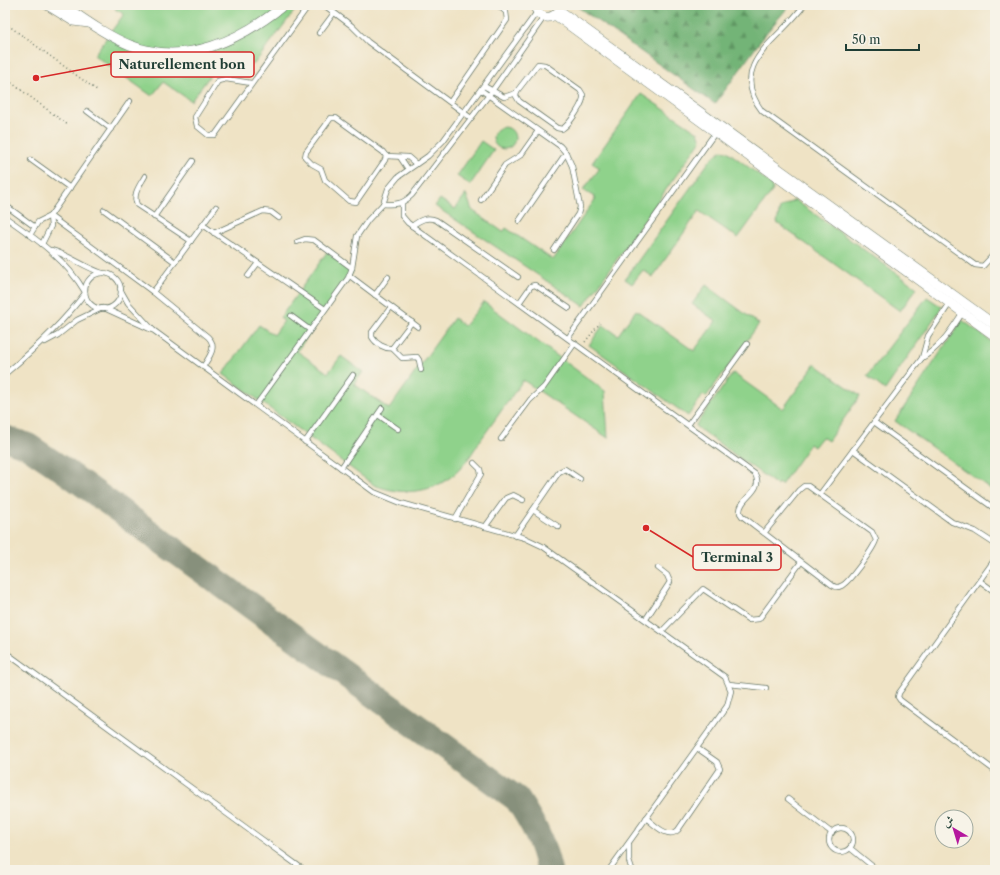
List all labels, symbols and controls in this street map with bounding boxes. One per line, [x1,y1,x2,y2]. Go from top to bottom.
scale bar [846,26,919,52]
text: 50 m [852,32,881,47]
callout: Naturellement bon [111,52,254,77]
text: Naturellement bon [119,56,246,72]
callout: Terminal 3 [693,545,781,570]
text: Terminal 3 [701,549,773,565]
north arrow [934,809,974,849]
text: ش [939,812,957,830]

